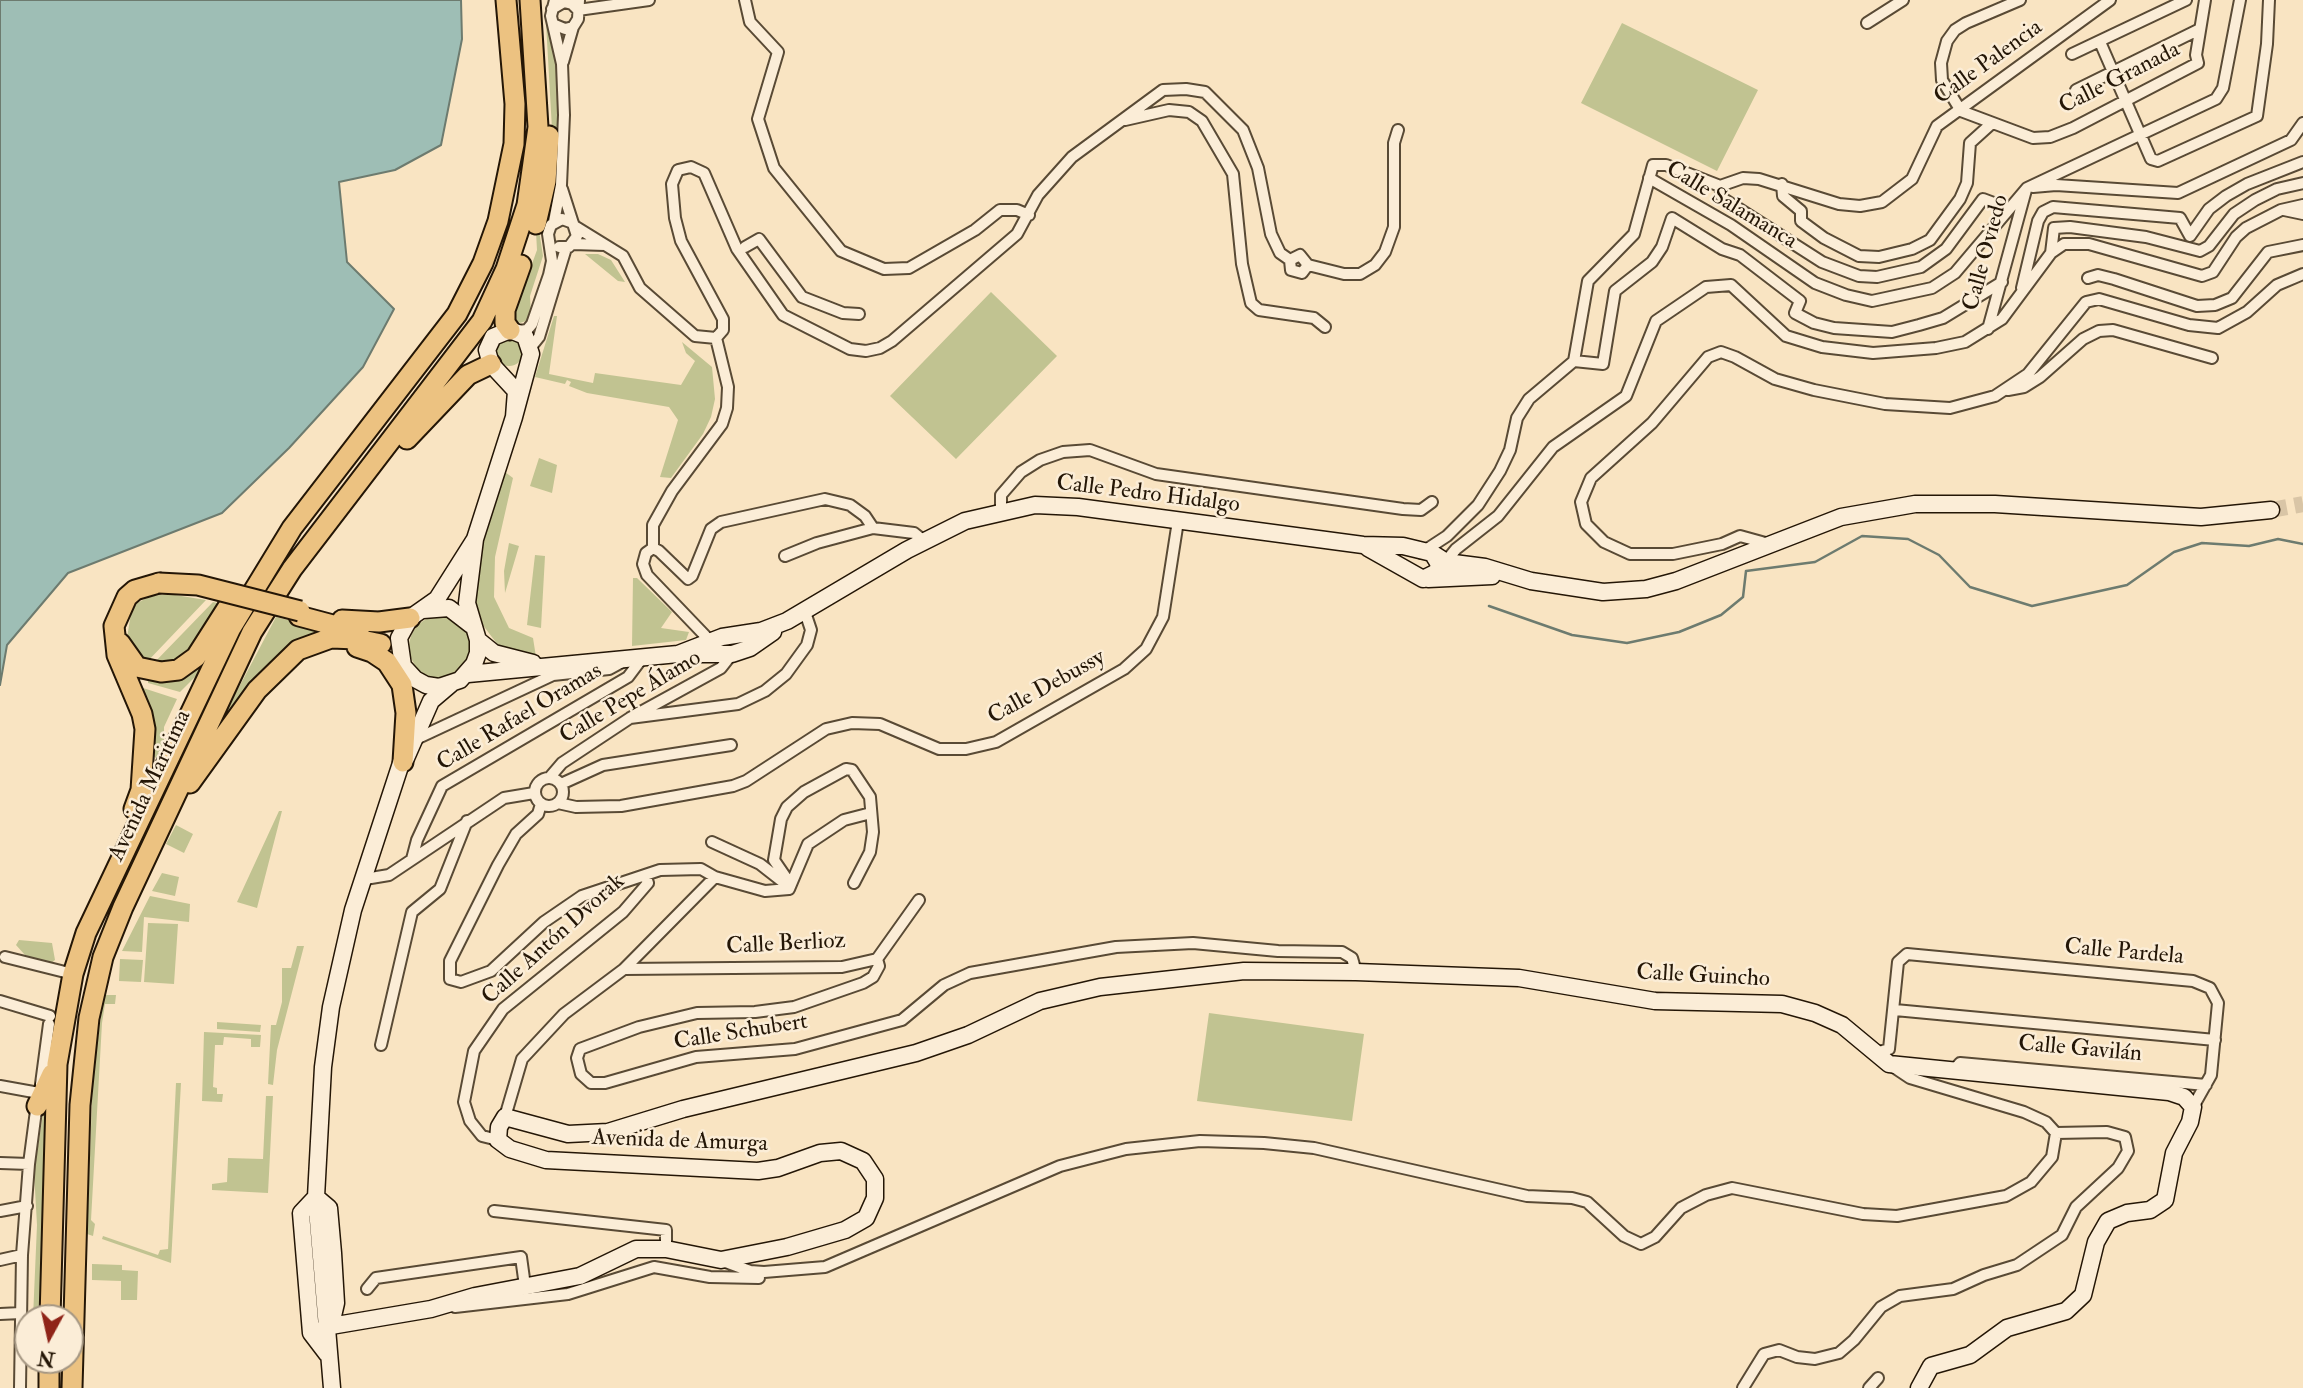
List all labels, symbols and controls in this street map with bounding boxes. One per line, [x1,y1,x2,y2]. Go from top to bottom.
street label: Calle Palencia [1930,15,2048,111]
street label: Calle Granada [2055,37,2185,121]
street label: Calle Salamanca [1661,156,1801,256]
street label: Calle Oviedo [1958,192,2016,314]
street label: Calle Pedro Hidalgo [1055,470,1241,520]
street label: Calle Debussy [984,644,1110,732]
street label: Calle Pepe Álamo [555,645,707,751]
street label: Calle Rafael Oramas [433,658,607,778]
street label: Avenida Maritima [104,706,198,866]
street label: Calle Antón Dvorak [477,869,631,1011]
street label: Calle Berlioz [726,928,846,962]
street label: Calle Pardela [2063,934,2185,972]
street label: Calle Guincho [1635,960,1771,994]
street label: Calle Schubert [672,1009,810,1057]
street label: Calle Gavilán [2017,1031,2143,1069]
street label: Avenida de Amurga [592,1125,768,1159]
north arrow [14,1304,84,1374]
text: N [36,1345,56,1371]

